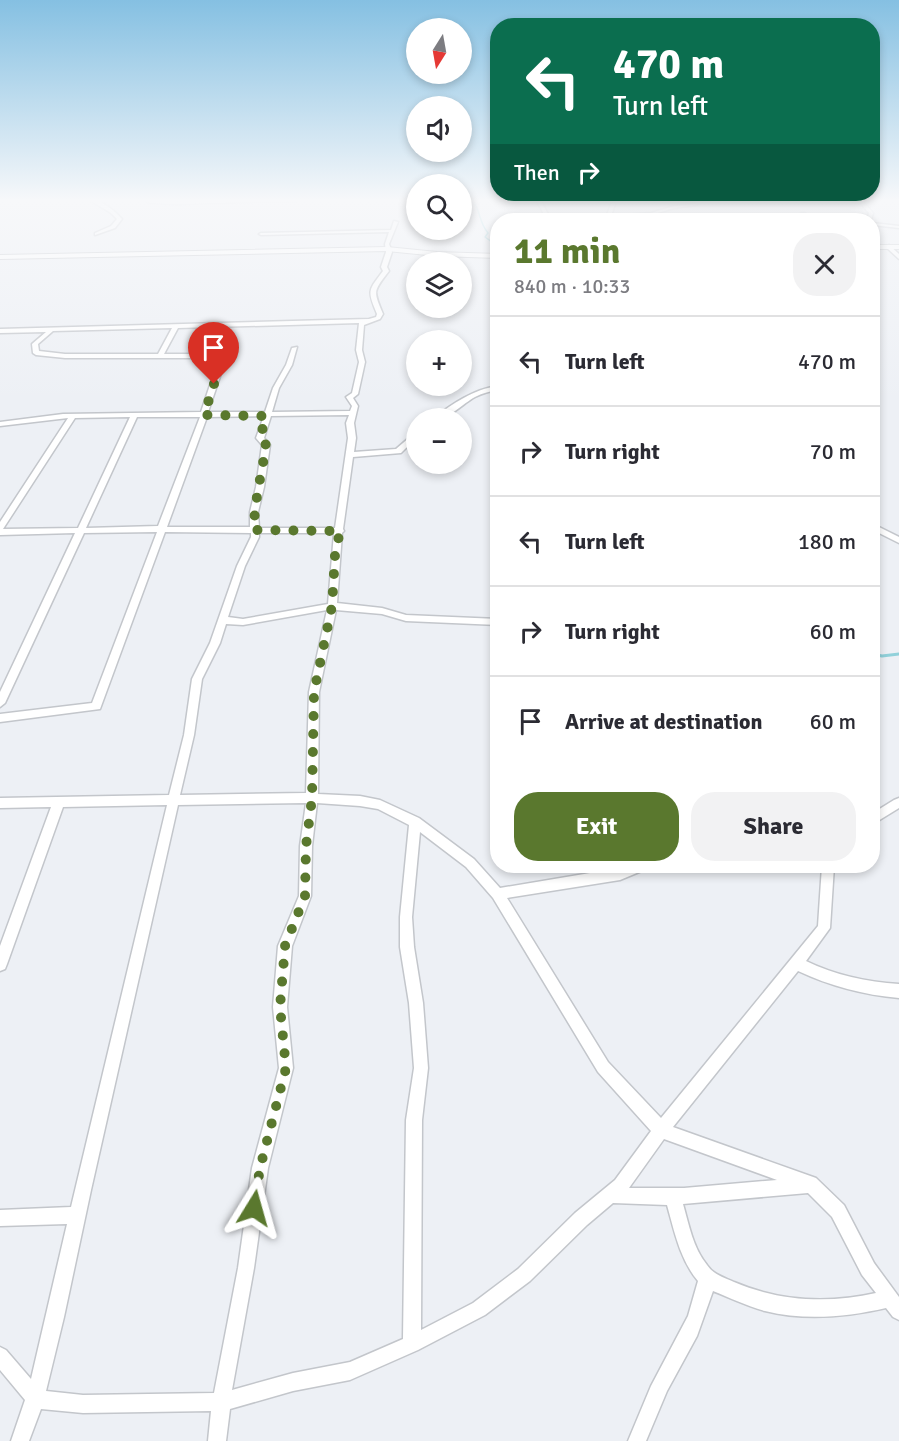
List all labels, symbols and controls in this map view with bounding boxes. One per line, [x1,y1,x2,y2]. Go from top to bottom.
north arrow [406,18,472,84]
map controls [406,18,472,474]
text: 470 m [613,39,724,90]
icon: left [514,42,592,120]
text: Turn left [613,90,708,123]
button: sound [406,96,472,162]
icon: right [572,156,605,189]
text: Then [514,159,560,186]
button: search [406,174,472,240]
text: 11 min [514,229,620,274]
button: close [793,233,856,296]
button: layers [406,252,472,318]
text: 840 m · 10:33 [514,274,630,299]
pin [188,322,239,384]
button: + [406,330,472,396]
icon: arrive [197,331,230,364]
icon: left [514,345,547,378]
text: Turn left [565,348,645,375]
text: 470 m [798,348,856,375]
button: − [406,408,472,474]
icon: right [514,435,547,468]
text: Turn right [565,438,660,465]
text: 70 m [810,438,856,465]
icon: left [514,525,547,558]
text: Turn left [565,528,645,555]
text: 180 m [798,528,856,555]
icon: right [514,615,547,648]
text: Turn right [565,618,660,645]
text: 60 m [810,618,856,645]
icon: arrive [514,705,547,738]
text: Arrive at destination [565,708,762,735]
text: 60 m [810,708,856,735]
button: Exit [514,792,679,861]
button: Share [691,792,856,861]
position arrow [222,1176,286,1240]

